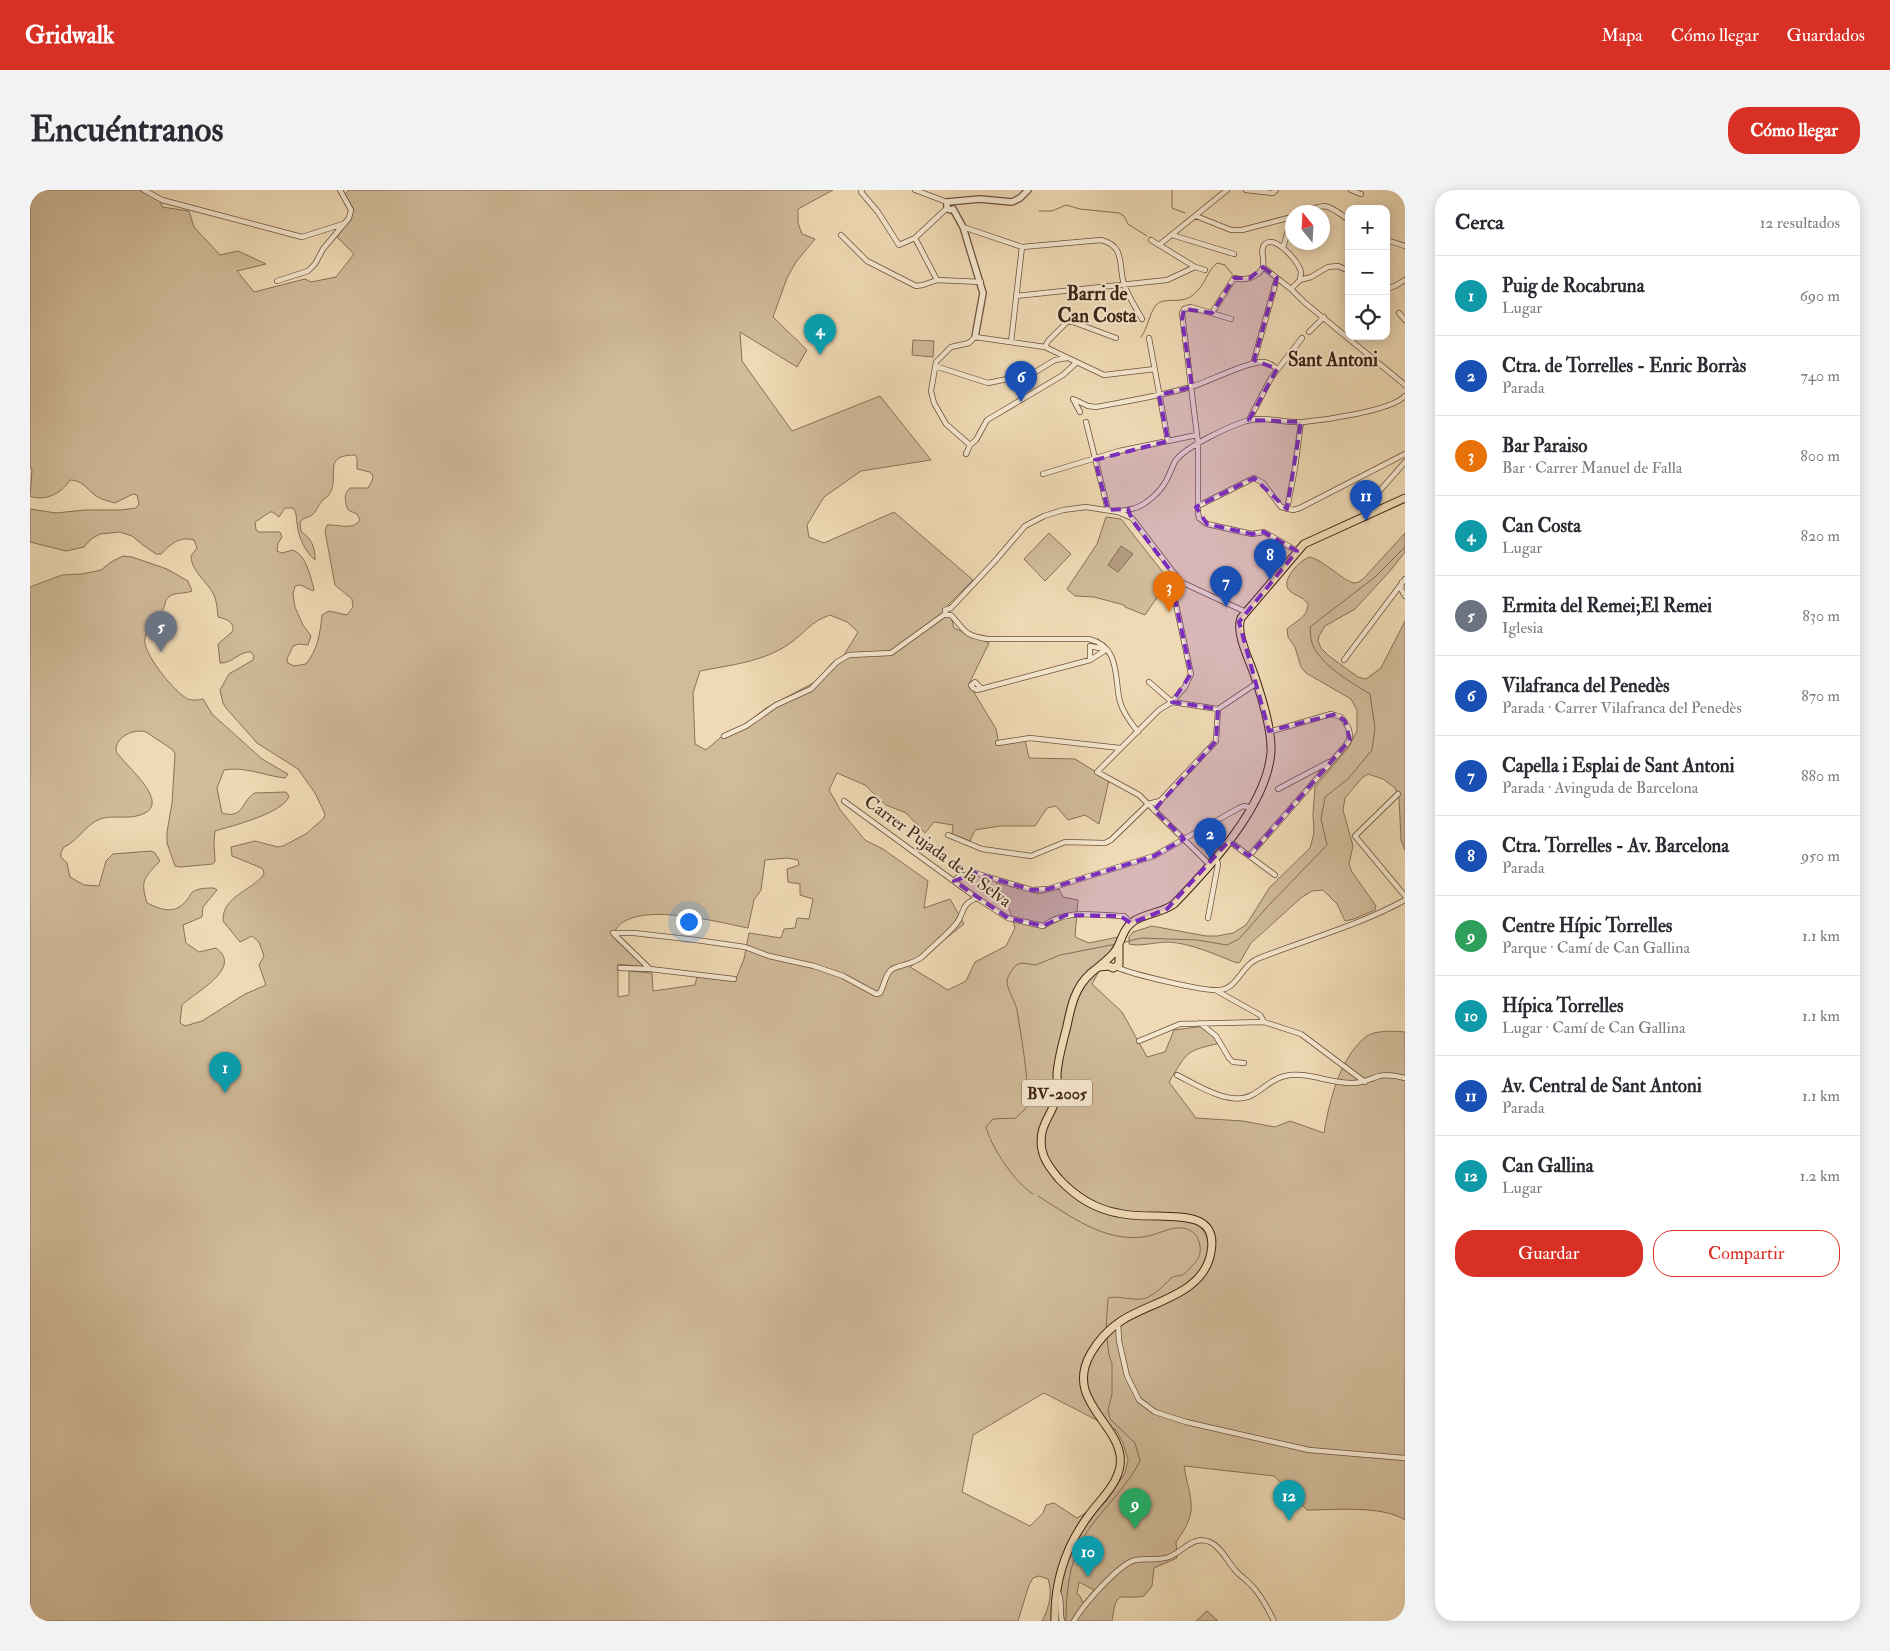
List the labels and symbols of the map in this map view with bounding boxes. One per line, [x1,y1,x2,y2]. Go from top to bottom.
north arrow [1285,205,1330,250]
district label: Barri de Can Costa [1058,282,1138,328]
pin: 4 [804,314,836,355]
district label: Sant Antoni [1288,348,1378,372]
pin: 6 [1005,361,1037,402]
pin: 11 [1350,480,1382,521]
pin: 8 [1254,539,1286,580]
pin: 7 [1210,566,1242,607]
pin: 3 [1153,571,1185,612]
pin: 5 [145,611,177,652]
street label: Carrer Pujada de la Selva [860,790,1016,913]
pin: 2 [1194,818,1226,859]
your location [676,909,702,935]
pin: 1 [209,1052,241,1093]
road number: BV-2005 [1022,1080,1092,1106]
pin: 12 [1273,1480,1305,1521]
pin: 9 [1119,1488,1151,1529]
pin: 10 [1072,1536,1104,1577]

